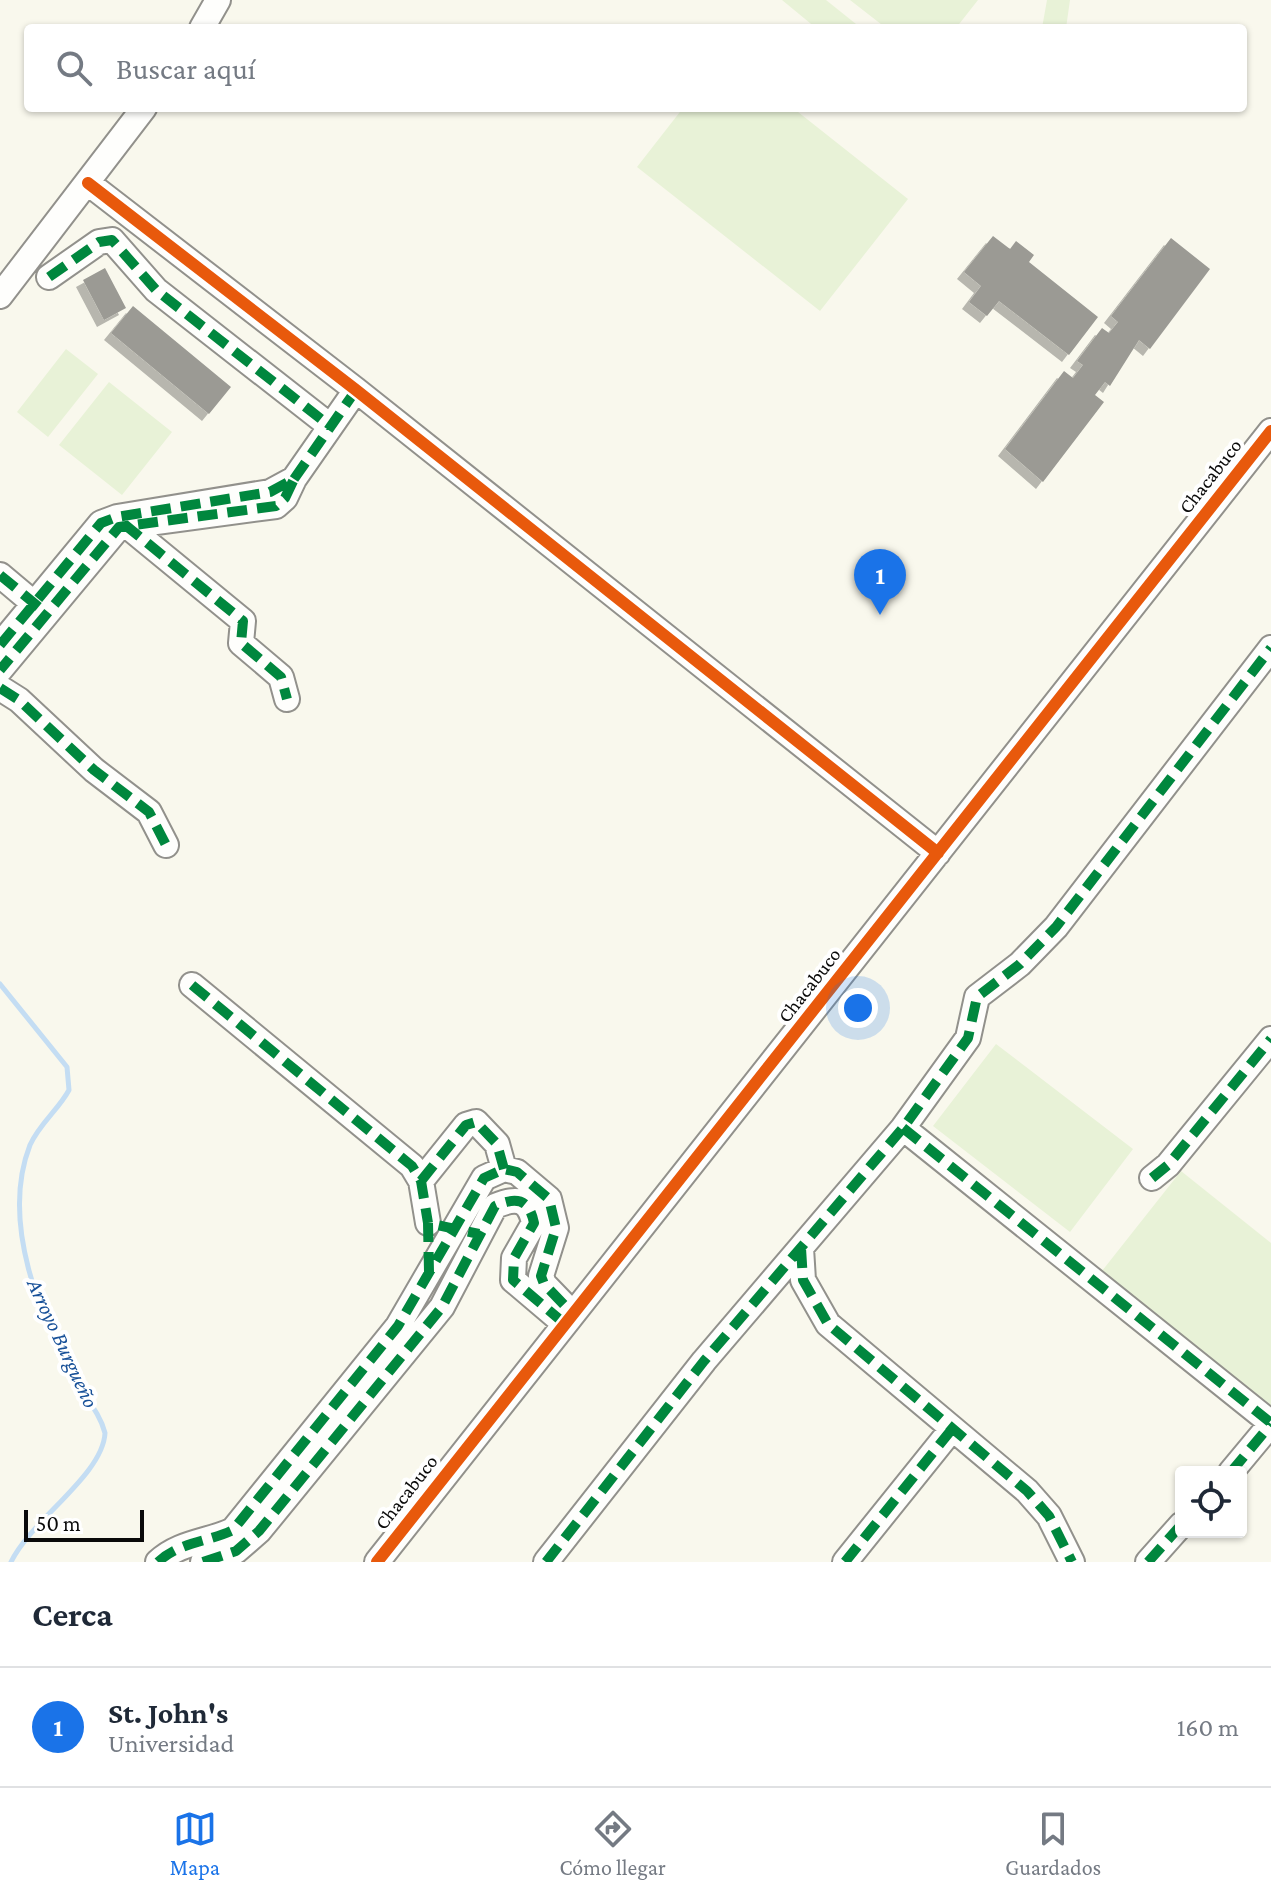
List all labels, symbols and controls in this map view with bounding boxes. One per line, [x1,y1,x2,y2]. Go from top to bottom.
search box [24,24,1247,112]
icon: search [52,46,96,90]
text: Buscar aquí [116,52,256,85]
street label: Chacabuco [1174,434,1246,518]
pin: 1 [854,549,906,615]
street label: Chacabuco [773,943,845,1027]
your location [838,988,878,1028]
water label: Arroyo Burgueño [22,1274,104,1412]
street label: Chacabuco [370,1450,442,1534]
map controls [1175,1466,1247,1538]
button: locate [1175,1466,1247,1538]
scale bar [24,1506,144,1542]
text: 50 m [36,1511,81,1536]
text: Cerca [32,1596,113,1633]
text: St. John's [108,1696,228,1729]
text: 1 [53,1713,63,1742]
text: 160 m [1177,1713,1239,1742]
text: Universidad [108,1729,234,1758]
tab: Mapa [170,1807,220,1880]
tab: Cómo llegar [559,1807,666,1880]
tab: Guardados [1005,1807,1101,1880]

